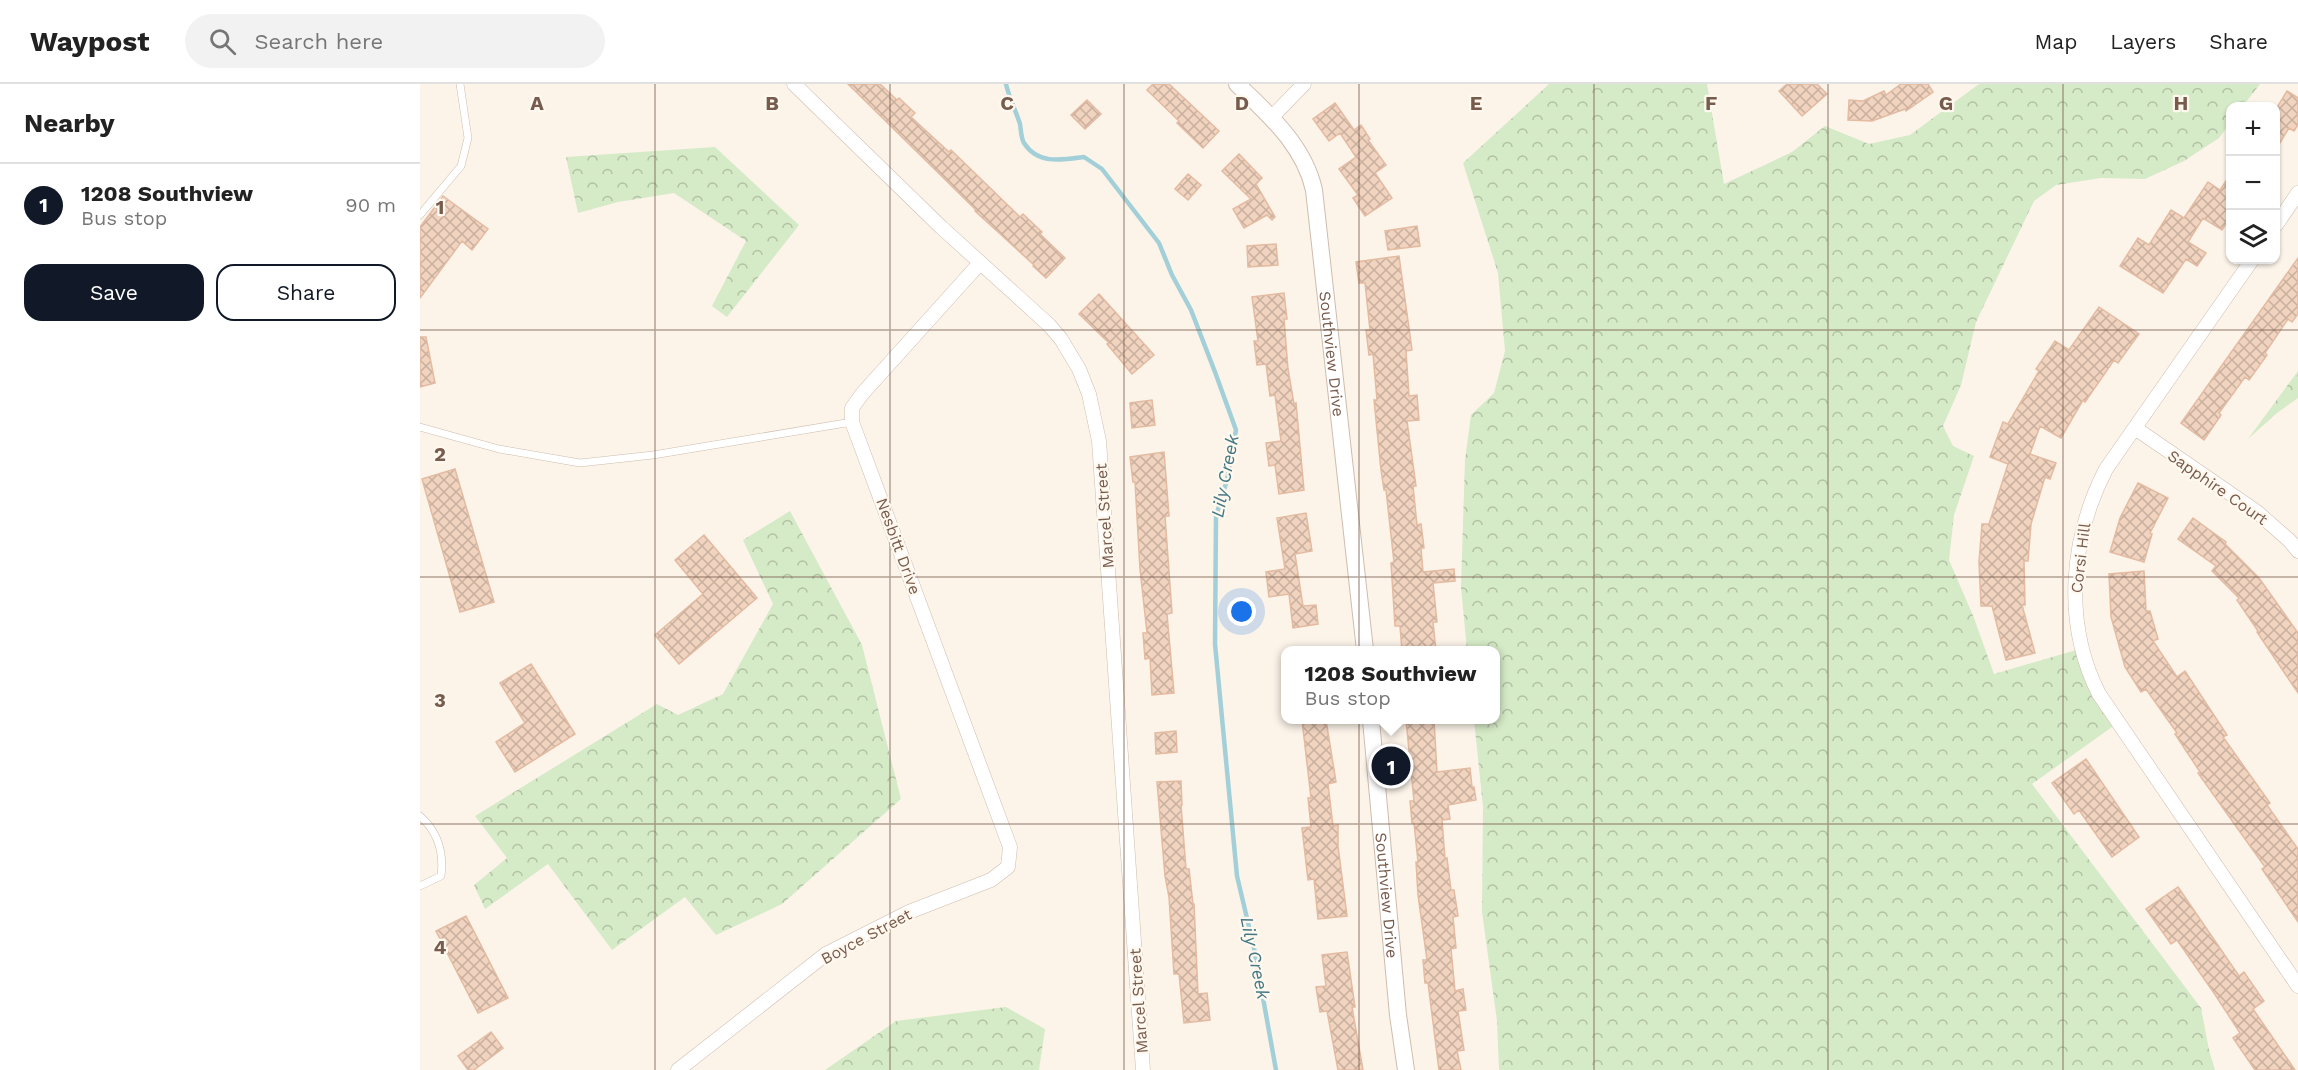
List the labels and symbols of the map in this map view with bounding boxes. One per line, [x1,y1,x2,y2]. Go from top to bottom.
text: A [530,91,544,115]
text: B [765,91,779,115]
text: C [1000,91,1014,115]
text: D [1235,91,1249,115]
text: E [1470,91,1482,115]
text: F [1705,91,1717,115]
text: G [1939,91,1953,115]
text: H [2174,91,2188,115]
text: 1 [436,195,444,219]
street label: Southview Drive [1315,290,1348,418]
water label: Lily Creek [1206,432,1243,519]
text: 2 [434,442,446,466]
street label: Sapphire Court [2164,446,2272,529]
street label: Marcel Street [1091,463,1118,569]
street label: Nesbitt Drive [872,495,925,597]
street label: Corsi Hill [2067,522,2094,594]
your location [1227,597,1256,626]
text: 3 [434,688,446,712]
pin: 1 [1372,744,1410,788]
street label: Southview Drive [1371,832,1402,959]
street label: Boyce Street [818,904,915,968]
water label: Lily Creek [1236,915,1275,1002]
text: 4 [434,935,447,959]
street label: Marcel Street [1125,948,1152,1054]

